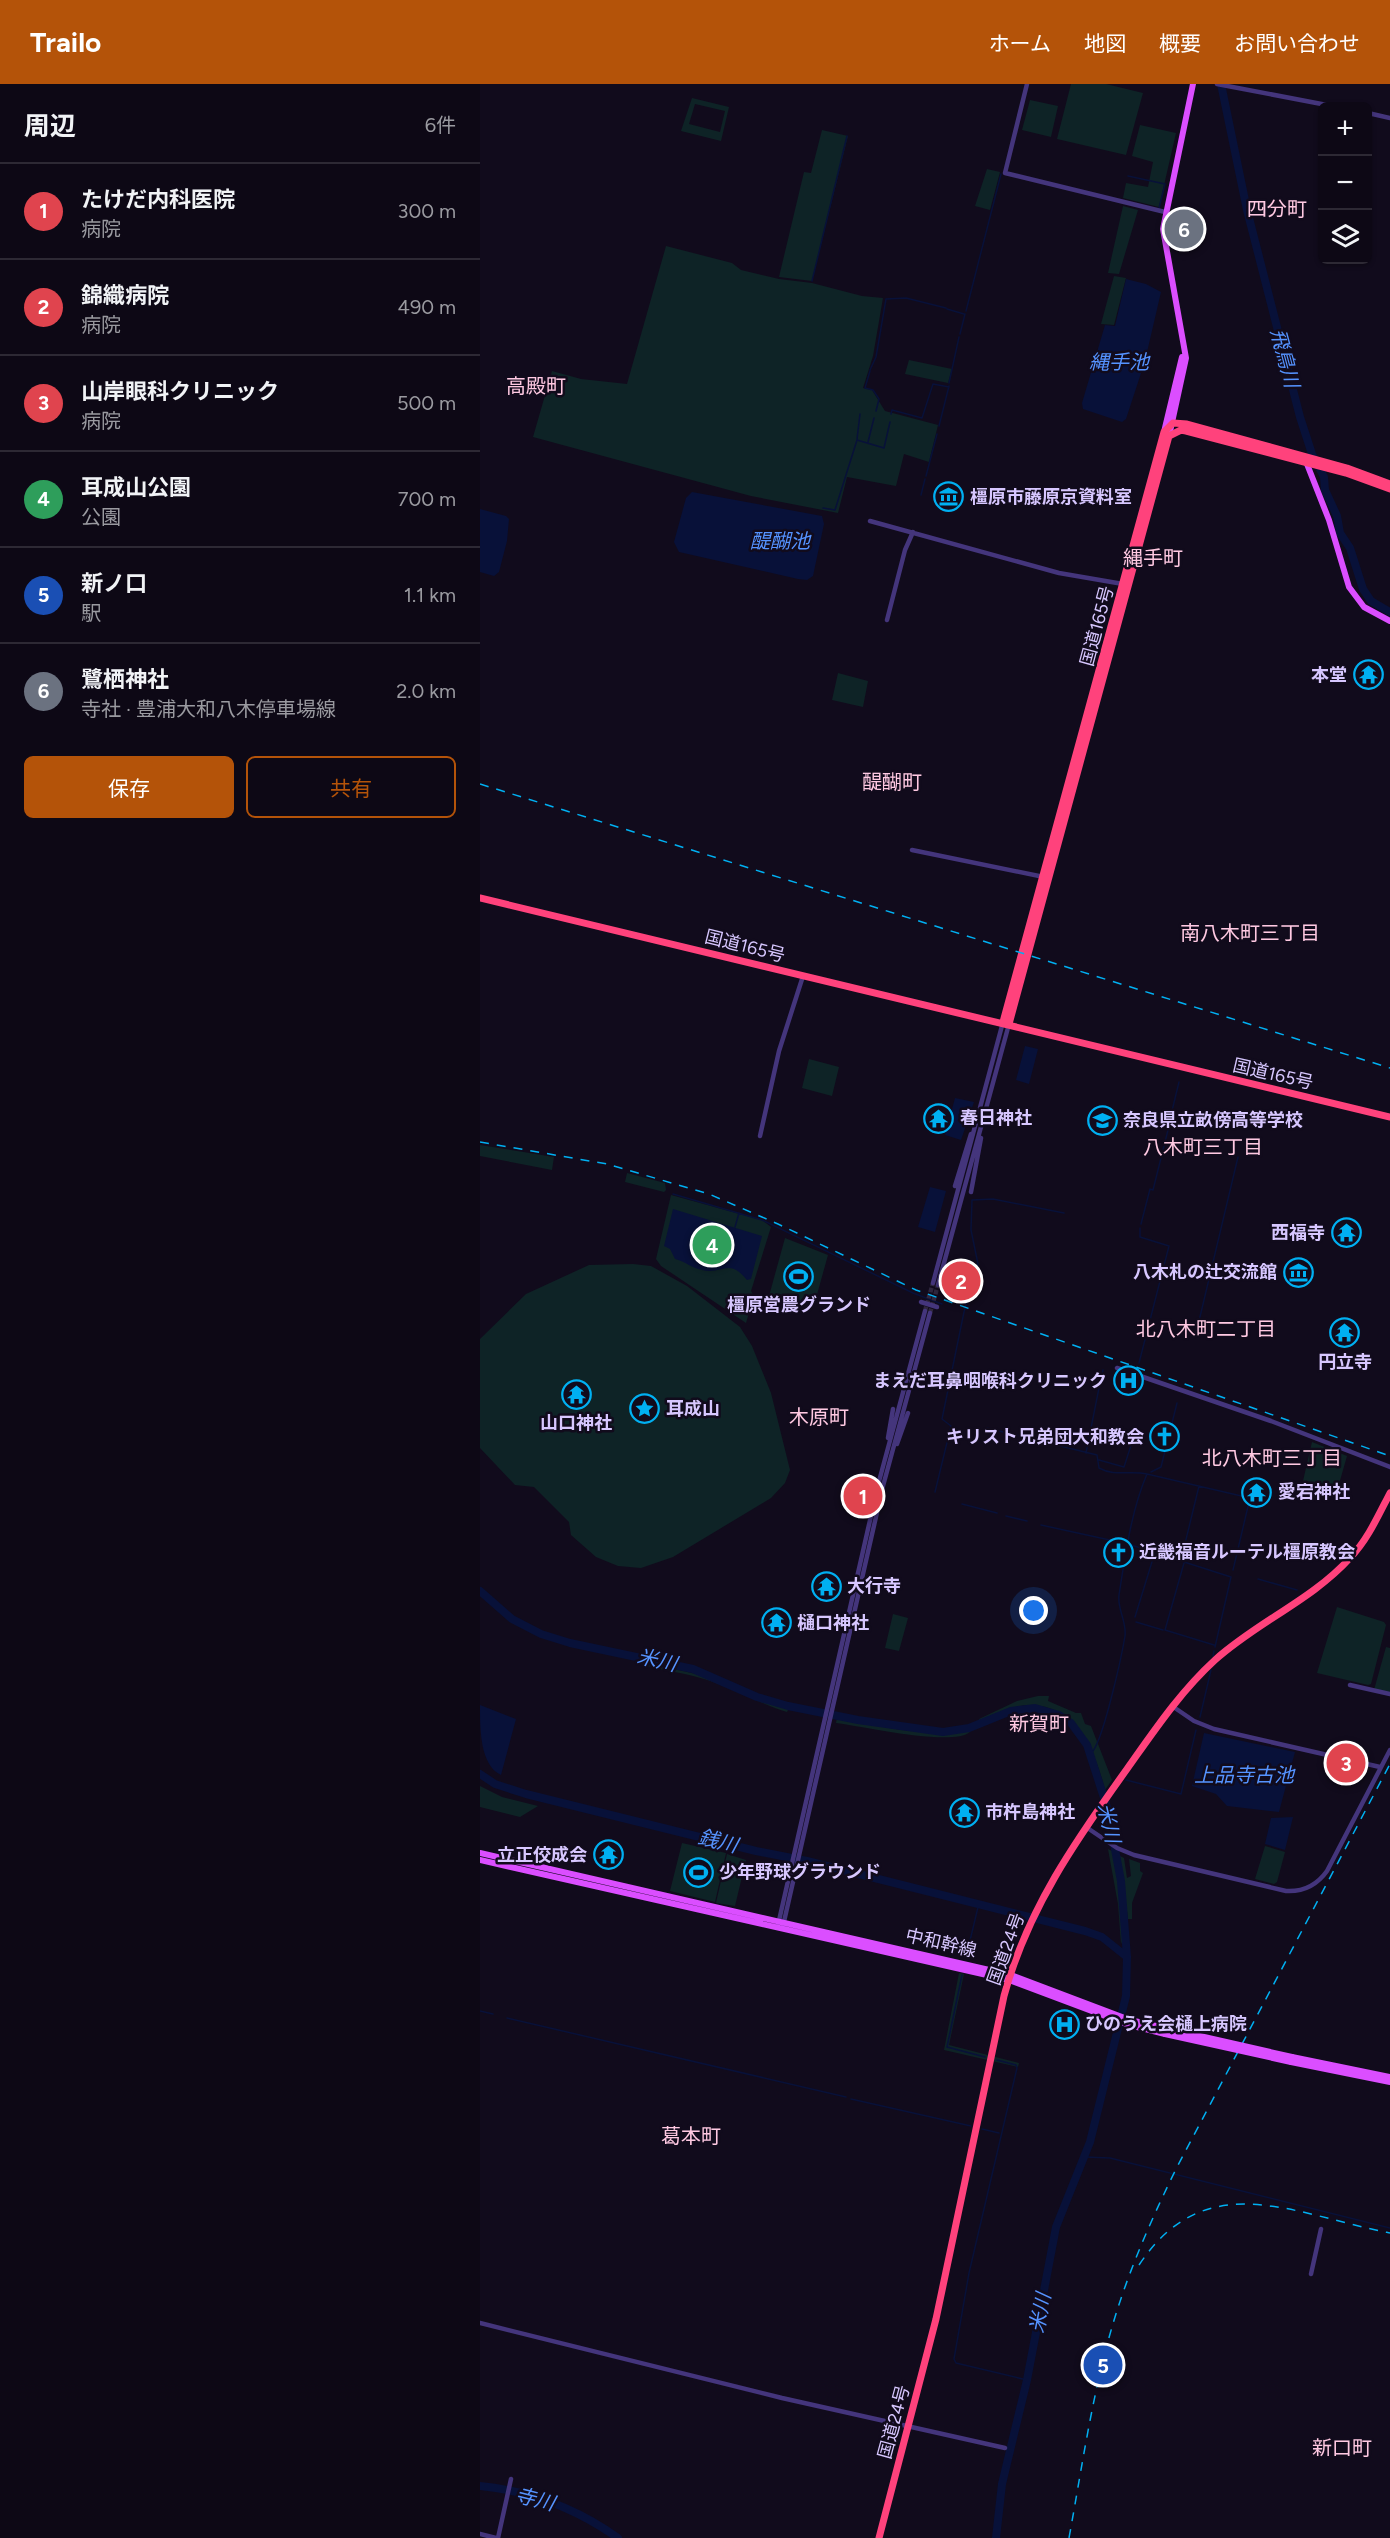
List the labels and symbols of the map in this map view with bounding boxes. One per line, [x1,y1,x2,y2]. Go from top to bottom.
district label: 四分町 [1247,197,1307,221]
pin: 6 [1164,206,1204,252]
water label: 飛鳥川 [1266,326,1305,392]
water label: 縄手池 [1089,350,1151,374]
district label: 高殿町 [506,374,566,398]
museum icon: 橿原市藤原京資料室 [933,481,965,513]
place label: 橿原市藤原京資料室 [970,486,1132,508]
water label: 醍醐池 [750,529,812,553]
district label: 縄手町 [1123,546,1183,570]
street label: 国道165号 [1076,584,1118,668]
temple icon: 本堂 [1352,659,1384,691]
place label: 本堂 [1311,664,1347,686]
district label: 醍醐町 [862,770,922,794]
district label: 南八木町三丁目 [1180,921,1320,945]
street label: 国道165号 [703,925,787,967]
street label: 国道165号 [1231,1054,1315,1094]
temple icon: 春日神社 [923,1102,955,1134]
school or university icon: 奈良県立畝傍高等学校 [1086,1104,1118,1136]
place label: 春日神社 [960,1107,1032,1129]
place label: 奈良県立畝傍高等学校 [1123,1109,1303,1131]
district label: 八木町三丁目 [1143,1135,1263,1159]
temple icon: 西福寺 [1330,1217,1362,1249]
pin: 4 [692,1222,732,1268]
place label: 西福寺 [1271,1222,1325,1244]
museum icon: 八木札の辻交流館 [1282,1256,1314,1288]
pin: 2 [942,1258,980,1304]
sports icon: 橿原営農グランド [783,1260,815,1292]
place label: 八木札の辻交流館 [1133,1261,1277,1283]
place label: 橿原営農グランド [727,1294,871,1316]
district label: 北八木町二丁目 [1136,1317,1276,1341]
temple icon: 円立寺 [1329,1317,1361,1349]
place label: 円立寺 [1318,1351,1372,1373]
hospital icon: まえだ耳鼻咽喉科クリニック [1112,1365,1144,1397]
place label: まえだ耳鼻咽喉科クリニック [873,1370,1107,1392]
temple icon: 山口神社 [560,1378,592,1410]
place icon: 耳成山 [629,1393,661,1425]
place label: 耳成山 [666,1398,720,1420]
district label: 木原町 [789,1405,849,1429]
place label: 山口神社 [540,1412,612,1434]
church icon: キリスト兄弟団大和教会 [1149,1421,1181,1453]
place label: キリスト兄弟団大和教会 [946,1426,1144,1448]
district label: 北八木町三丁目 [1202,1446,1342,1470]
pin: 1 [844,1474,883,1518]
temple icon: 愛宕神社 [1241,1476,1273,1508]
place label: 愛宕神社 [1278,1481,1350,1503]
church icon: 近畿福音ルーテル橿原教会 [1102,1536,1134,1568]
place label: 近畿福音ルーテル橿原教会 [1139,1541,1355,1563]
temple icon: 大行寺 [810,1570,842,1602]
place label: 大行寺 [847,1575,901,1597]
your location [1019,1596,1048,1625]
temple icon: 樋口神社 [760,1607,792,1639]
place label: 樋口神社 [797,1612,869,1634]
water label: 米川 [635,1644,681,1677]
district label: 新賀町 [1009,1712,1069,1736]
pin: 3 [1326,1740,1366,1786]
water label: 上品寺古池 [1194,1763,1296,1787]
temple icon: 市杵島神社 [948,1796,980,1828]
place label: 市杵島神社 [985,1801,1075,1823]
water label: 米川 [1093,1801,1126,1847]
water label: 銭川 [696,1825,742,1858]
temple icon: 立正佼成会 [592,1839,624,1871]
place label: 立正佼成会 [497,1844,587,1866]
sports icon: 少年野球グラウンド [682,1856,714,1888]
place label: 少年野球グラウンド [719,1861,881,1883]
street label: 国道24号 [983,1910,1029,1988]
street label: 中和幹線 [903,1924,979,1962]
hospital icon: ひのうえ会樋上病院 [1048,2008,1080,2040]
place label: ひのうえ会樋上病院 [1085,2013,1247,2035]
district label: 葛本町 [661,2124,721,2148]
water label: 米川 [1024,2289,1056,2335]
pin: 5 [1084,2342,1122,2388]
street label: 国道24号 [874,2383,914,2461]
district label: 新口町 [1312,2436,1372,2460]
water label: 寺川 [513,2483,559,2516]

